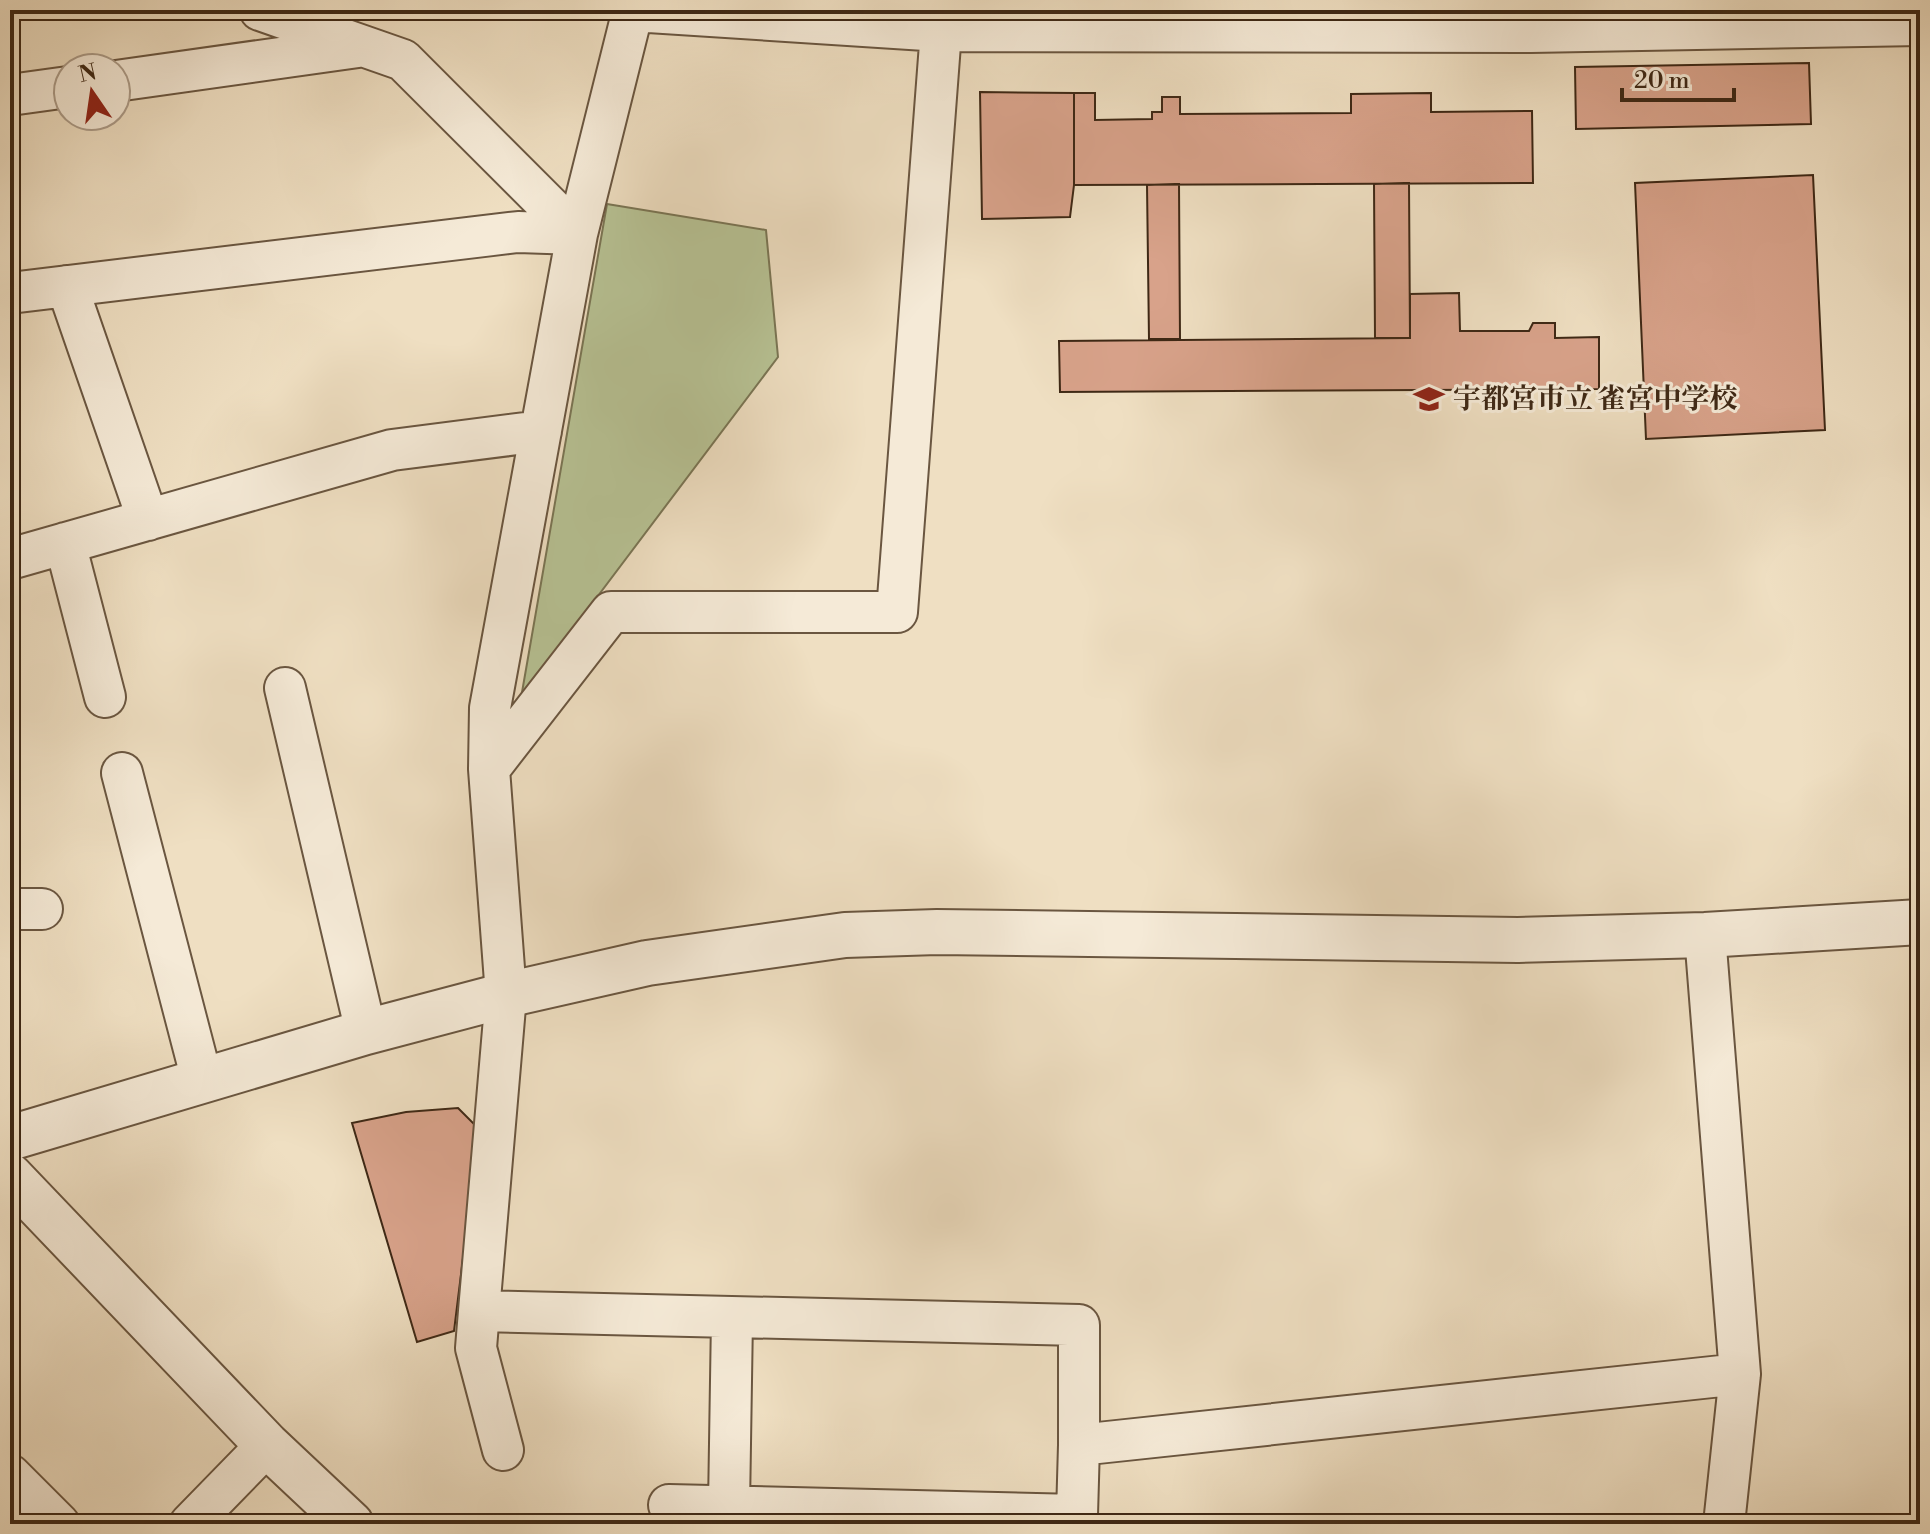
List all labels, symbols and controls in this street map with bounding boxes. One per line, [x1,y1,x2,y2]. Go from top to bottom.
north arrow [52,52,132,132]
scale bar [1622,52,1734,102]
text: N [76,59,100,89]
text: 20 m [1634,66,1690,96]
school or university icon: 宇都宮市立 雀宮中学校 [1412,382,1446,416]
place label: 宇都宮市立 雀宮中学校 [1453,382,1737,417]

